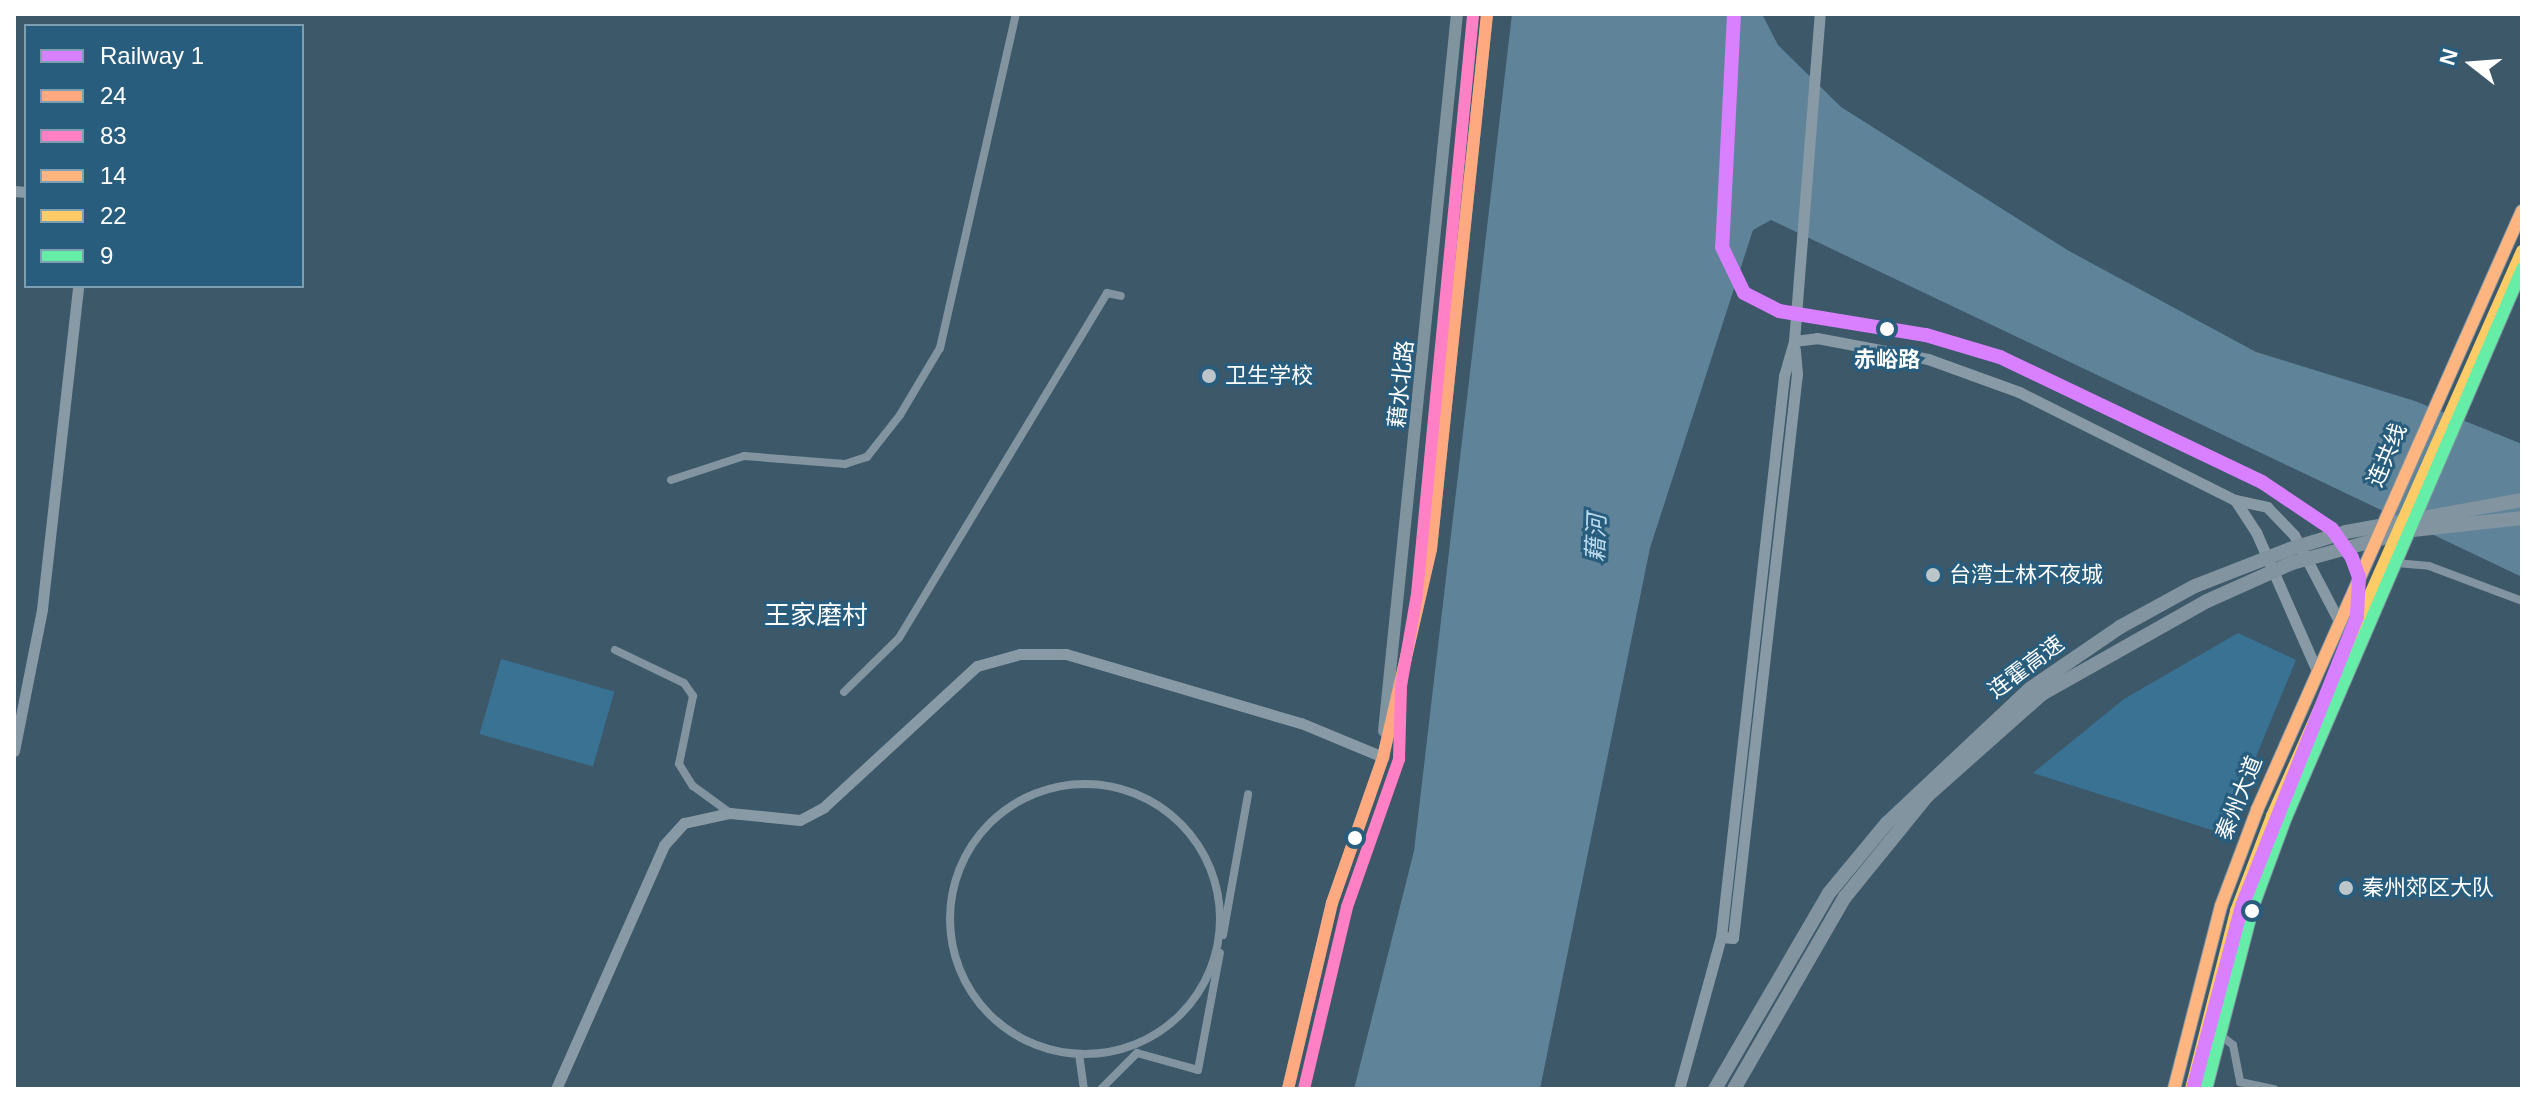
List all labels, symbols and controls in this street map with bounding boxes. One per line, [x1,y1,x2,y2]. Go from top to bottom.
legend [24,24,304,288]
north arrow [2432,24,2512,104]
text: Railway 1 [100,42,204,69]
text: N [2434,46,2463,68]
text: 24 [100,82,127,109]
text: 83 [100,122,127,149]
text: 14 [100,162,127,189]
text: 22 [100,202,127,229]
text: 9 [100,242,113,269]
marker: 赤峪路 [1873,315,1901,343]
street label: 藉水北路 [1383,339,1419,429]
place label: 赤峪路 [1854,347,1920,373]
place label: 卫生学校 [1225,363,1313,389]
marker: 卫生学校 [1200,367,1218,385]
street label: 连共线 [2362,419,2412,491]
water label: 藉河 [1581,514,1611,562]
place label: 台湾士林不夜城 [1949,562,2103,588]
marker: 台湾士林不夜城 [1924,566,1942,584]
district label: 王家磨村 [764,600,868,632]
street label: 连霍高速 [1983,630,2069,704]
street label: 秦州大道 [2210,752,2268,844]
unlabelled marker [1347,830,1363,846]
place label: 秦州郊区大队 [2362,875,2494,901]
marker: 秦州郊区大队 [2337,879,2355,897]
unlabelled marker [2244,903,2260,919]

